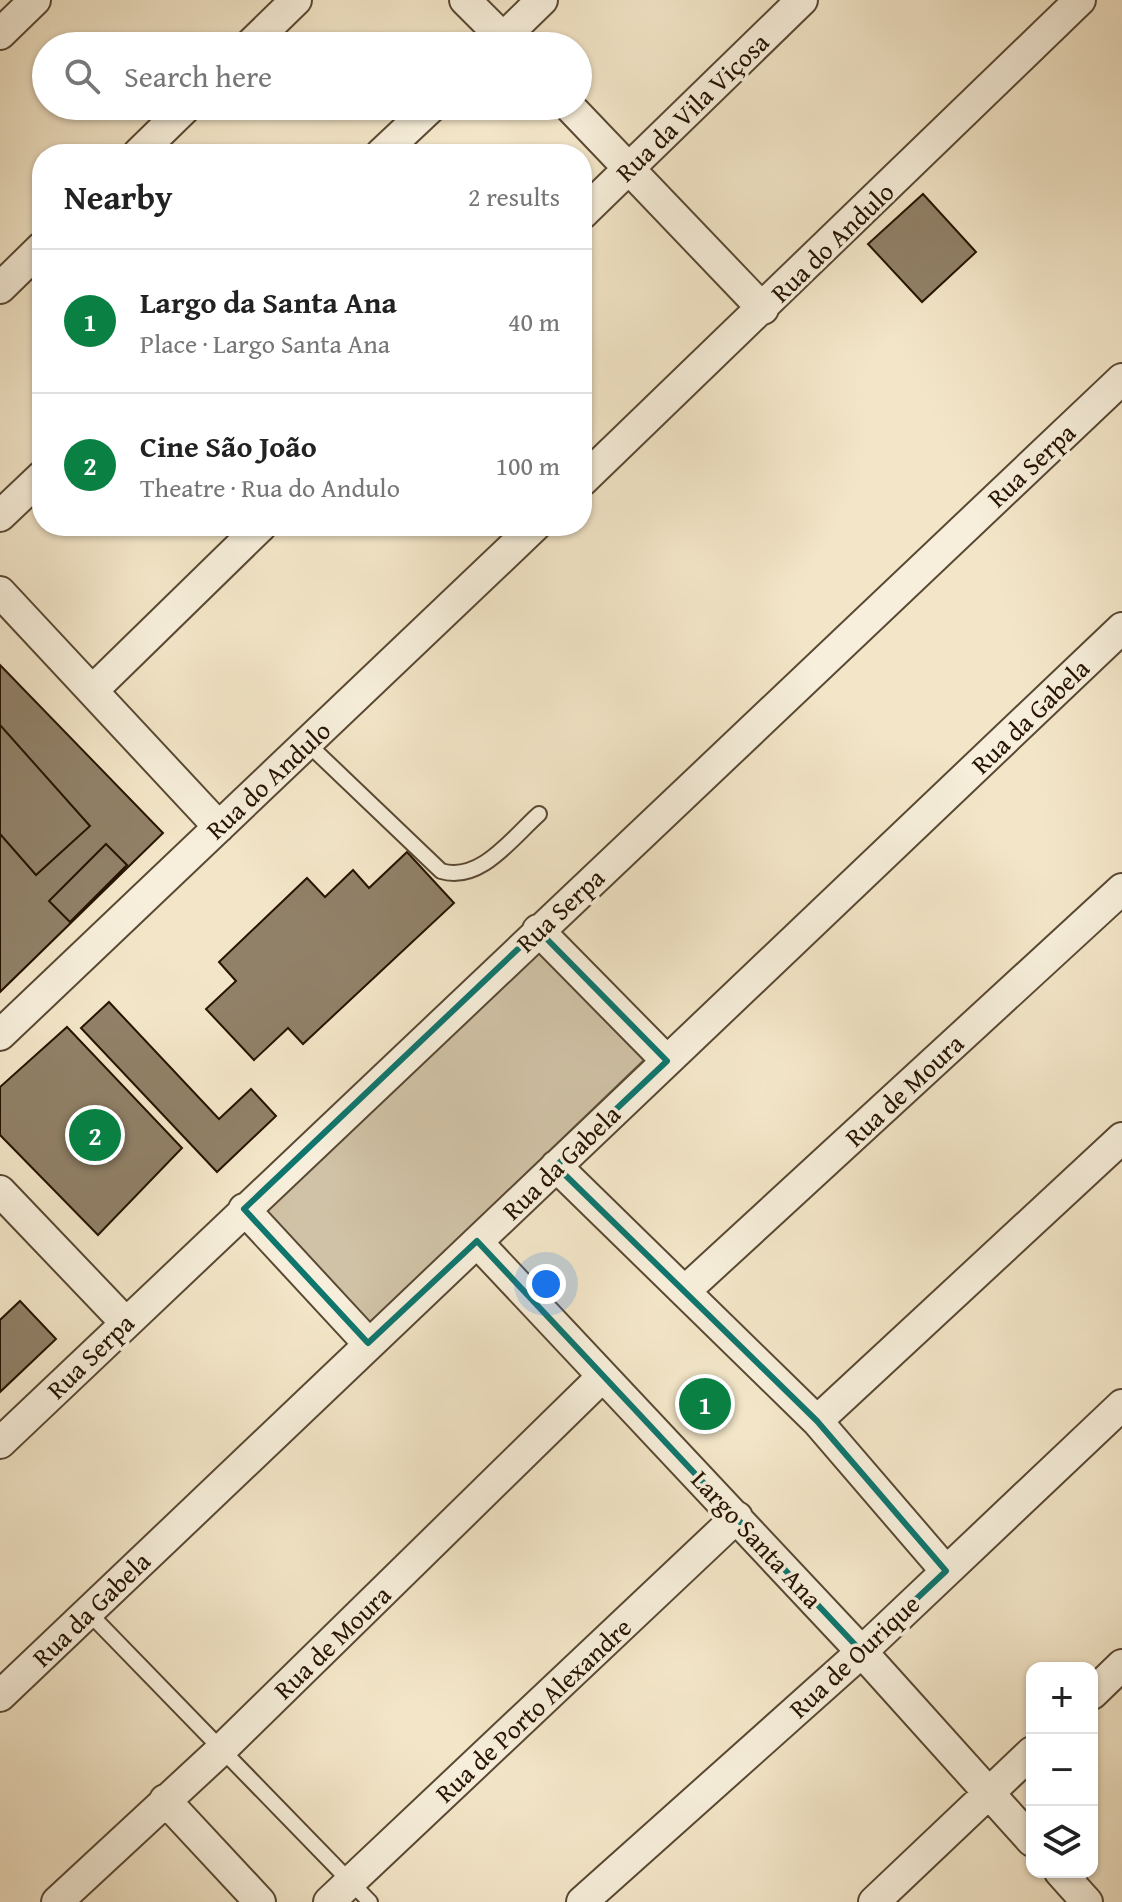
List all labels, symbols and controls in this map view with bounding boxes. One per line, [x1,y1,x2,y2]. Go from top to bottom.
street label: Rua da Vila Viçosa [606,23,778,191]
search box [32,32,592,120]
icon: search [60,54,104,98]
text: Search here [124,54,272,98]
text: Nearby [64,172,173,221]
street label: Rua do Andulo [761,173,903,311]
text: 2 results [468,177,560,216]
text: Largo da Santa Ana [140,280,397,324]
text: 1 [83,302,97,341]
text: 40 m [508,302,560,341]
text: Place · Largo Santa Ana [140,324,390,363]
street label: Rua Serpa [978,413,1085,516]
text: Cine São João [140,424,317,468]
text: 2 [83,446,97,485]
text: 100 m [495,446,560,485]
text: Theatre · Rua do Andulo [140,468,400,507]
street label: Rua da Gabela [962,649,1099,783]
street label: Rua do Andulo [197,712,339,848]
street label: Rua Serpa [507,858,614,961]
street label: Rua de Moura [836,1024,973,1155]
street label: Rua da Gabela [493,1095,630,1229]
pin: 2 [69,1105,121,1165]
your location [526,1264,566,1304]
street label: Rua Serpa [37,1304,143,1408]
pin: 1 [679,1374,731,1434]
street label: Largo Santa Ana [682,1461,832,1618]
street label: Rua da Gabela [23,1542,160,1676]
street label: Rua de Moura [264,1575,400,1708]
street label: Rua de Ourique [780,1585,928,1727]
street label: Rua de Porto Alexandre [426,1608,640,1812]
map controls [1026,1662,1098,1878]
button: + [1026,1662,1098,1734]
button: − [1026,1734,1098,1806]
button: layers [1026,1806,1098,1878]

